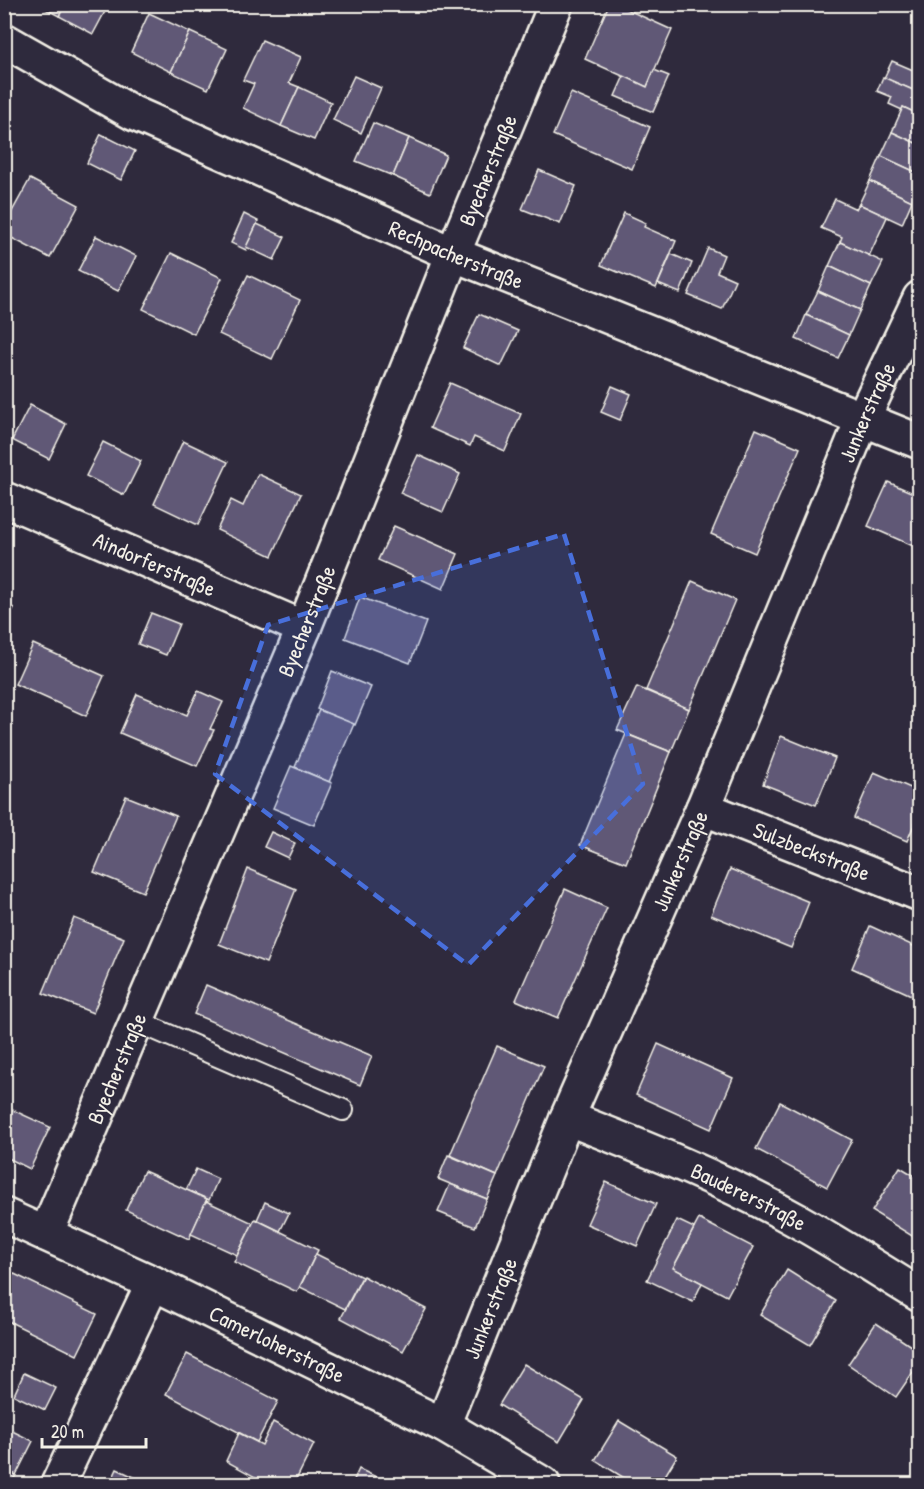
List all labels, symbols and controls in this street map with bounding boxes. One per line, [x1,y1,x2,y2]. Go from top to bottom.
street label: Byecherstraße [451,110,524,230]
street label: Rechpacherstraße [384,213,528,296]
street label: Junkerstraße [831,357,903,467]
street label: Aindorferstraße [89,524,221,603]
street label: Byecherstraße [270,561,343,681]
street label: Junkerstraße [645,806,715,916]
street label: Sulzbeckstraße [749,814,875,888]
street label: Byecherstraße [80,1008,153,1128]
street label: Baudererstraße [686,1155,812,1238]
street label: Junkerstraße [456,1253,524,1363]
street label: Camerloherstraße [204,1298,350,1390]
scale bar [42,1411,146,1449]
text: 20 m [51,1419,84,1444]

